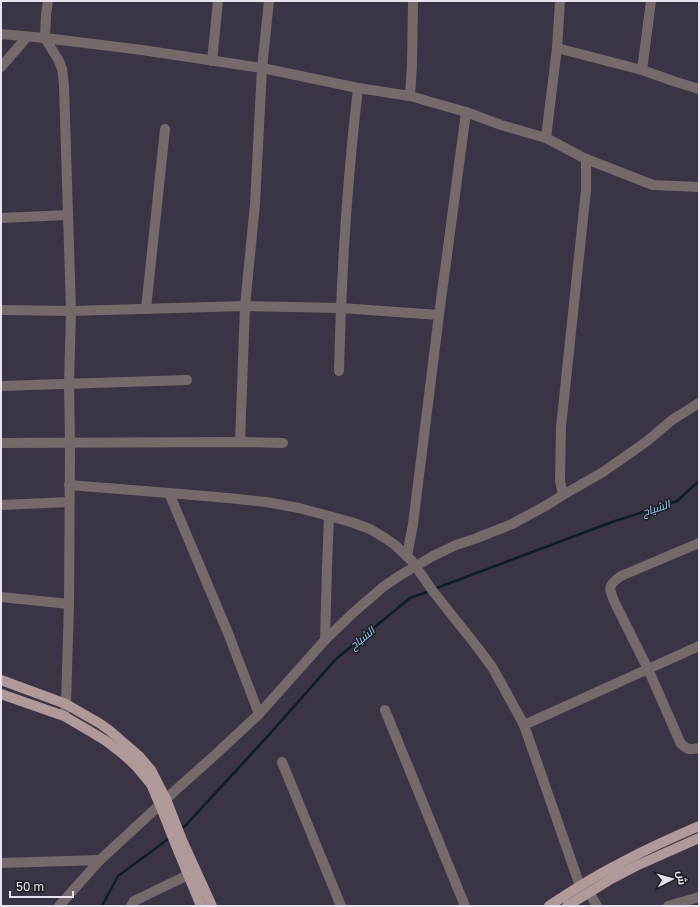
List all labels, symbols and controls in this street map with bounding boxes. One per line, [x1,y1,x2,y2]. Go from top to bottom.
water label: الشياح [639,497,673,520]
water label: الشياح [346,623,379,654]
north arrow [652,859,692,899]
text: ش [674,870,690,886]
scale bar [10,873,73,899]
text: 50 m [16,879,44,894]

